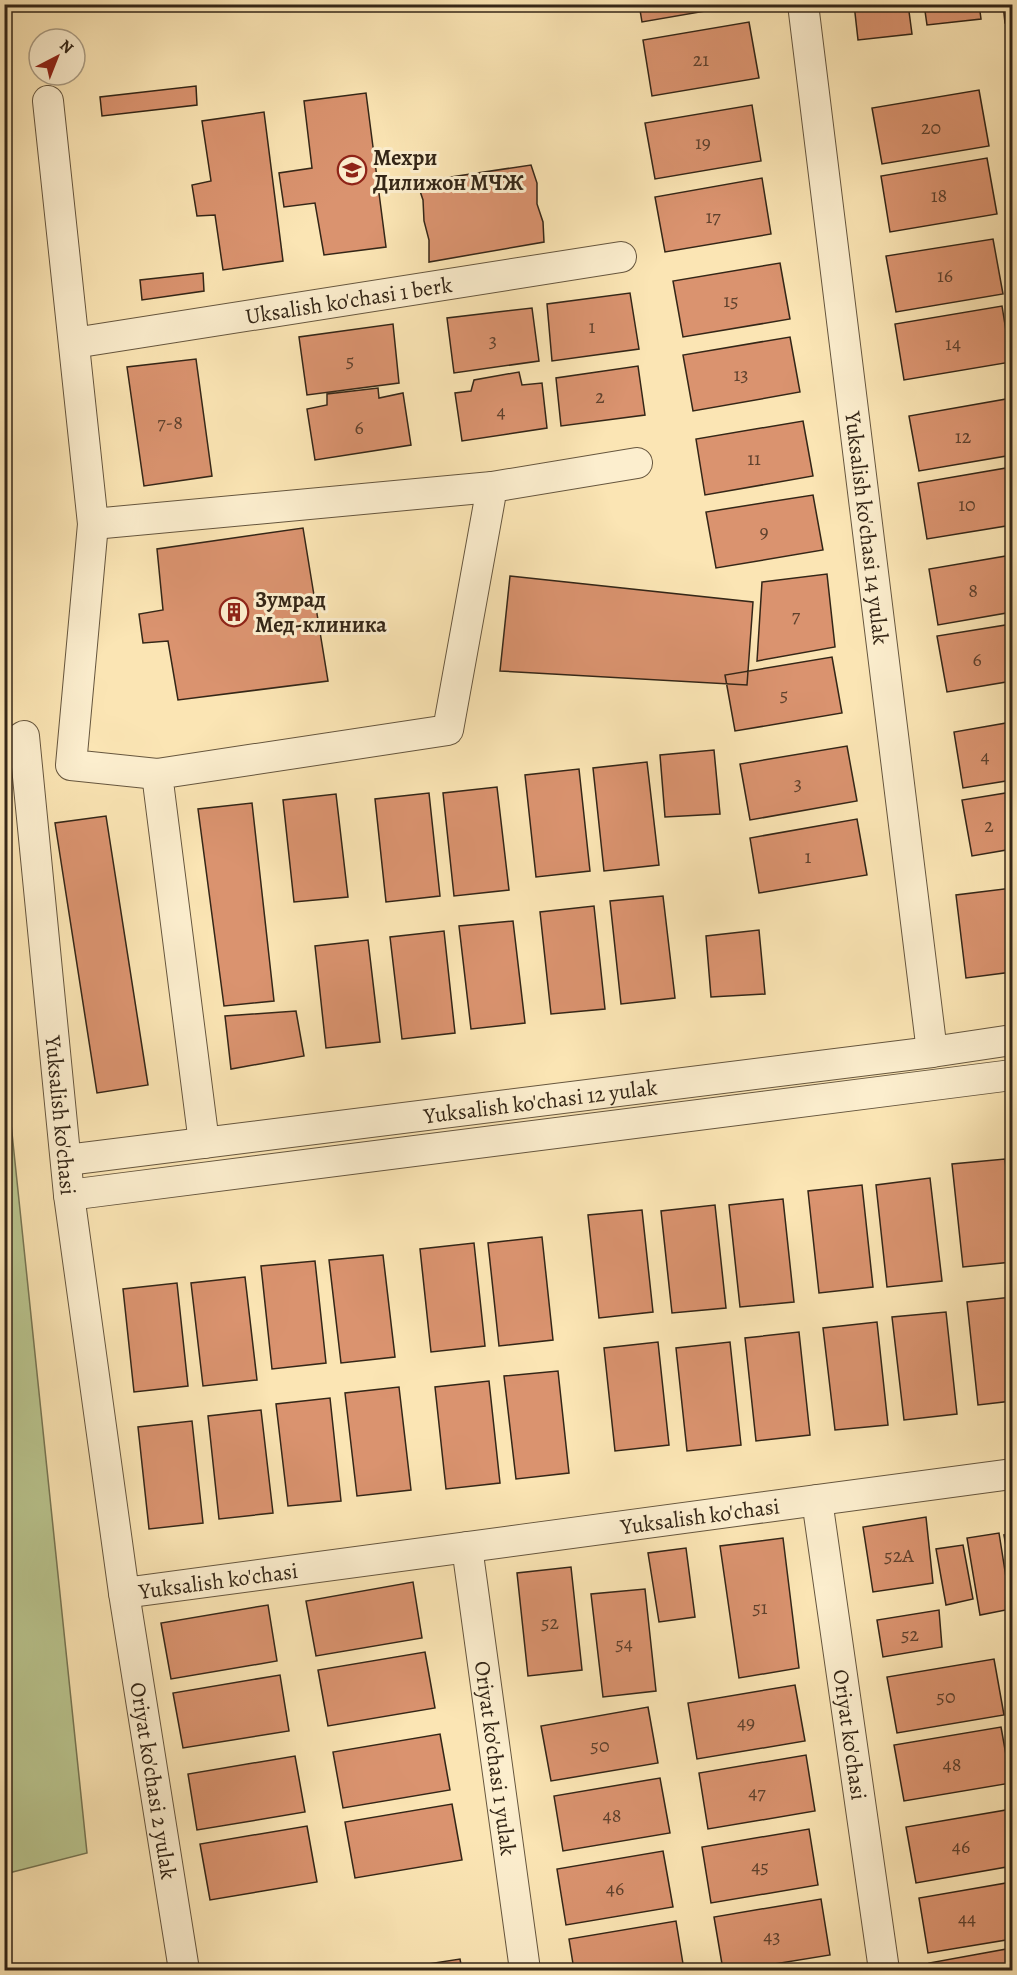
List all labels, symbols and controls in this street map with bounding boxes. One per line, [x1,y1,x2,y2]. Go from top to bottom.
north arrow [27,27,87,87]
text: N [55,35,78,59]
house number: 21 [693,46,709,73]
house number: 20 [921,114,941,141]
house number: 19 [695,129,711,156]
place label: Мехри Дилижон МЧЖ [373,143,525,198]
school or university icon: Мехри Дилижон МЧЖ [336,154,368,186]
house number: 18 [931,182,947,209]
house number: 17 [705,203,721,230]
house number: 16 [937,262,953,289]
street label: Uksalish ko'chasi 1 berk [243,270,454,332]
house number: 15 [723,287,739,314]
house number: 1 [589,313,596,340]
house number: 3 [489,327,497,354]
house number: 14 [945,330,961,357]
house number: 5 [346,347,354,374]
house number: 13 [733,361,749,388]
house number: 2 [595,383,605,410]
house number: 4 [496,398,506,425]
house number: 7-8 [157,409,183,436]
street label: Yuksalish ko'chasi 14 yulak [837,409,896,647]
house number: 6 [354,414,364,441]
house number: 12 [955,423,972,450]
house number: 11 [747,445,761,472]
house number: 10 [958,491,976,518]
house number: 9 [759,518,769,545]
house number: 8 [968,577,978,604]
place label: Зумрад Мед-клиника [255,585,387,640]
building icon: Зумрад Мед-клиника [218,596,250,628]
house number: 7 [792,602,801,629]
house number: 6 [972,646,982,673]
house number: 5 [780,681,788,708]
house number: 4 [980,743,990,770]
house number: 3 [794,770,802,797]
house number: 2 [984,812,994,839]
house number: 1 [805,843,812,870]
street label: Yuksalish ko'chasi [37,1033,83,1197]
street label: Yuksalish ko'chasi 12 yulak [421,1072,659,1131]
street label: Yuksalish ko'chasi [618,1491,782,1542]
house number: 52A [884,1542,914,1569]
street label: Yuksalish ko'chasi [136,1556,300,1607]
house number: 51 [752,1594,768,1621]
house number: 52 [541,1609,560,1636]
house number: 52 [901,1621,920,1648]
house number: 54 [615,1630,633,1657]
street label: Oriyat ko'chasi 1 yulak [467,1659,523,1857]
street label: Oriyat ko'chasi [825,1667,874,1802]
street label: Oriyat ko'chasi 2 yulak [122,1680,183,1882]
house number: 50 [936,1683,956,1710]
house number: 49 [737,1709,755,1736]
house number: 50 [590,1732,610,1759]
house number: 48 [943,1751,961,1778]
house number: 47 [748,1779,766,1806]
house number: 48 [603,1802,621,1829]
house number: 46 [952,1833,970,1860]
house number: 45 [751,1853,769,1880]
house number: 46 [606,1875,624,1902]
house number: 44 [958,1905,976,1932]
house number: 43 [763,1923,781,1950]

